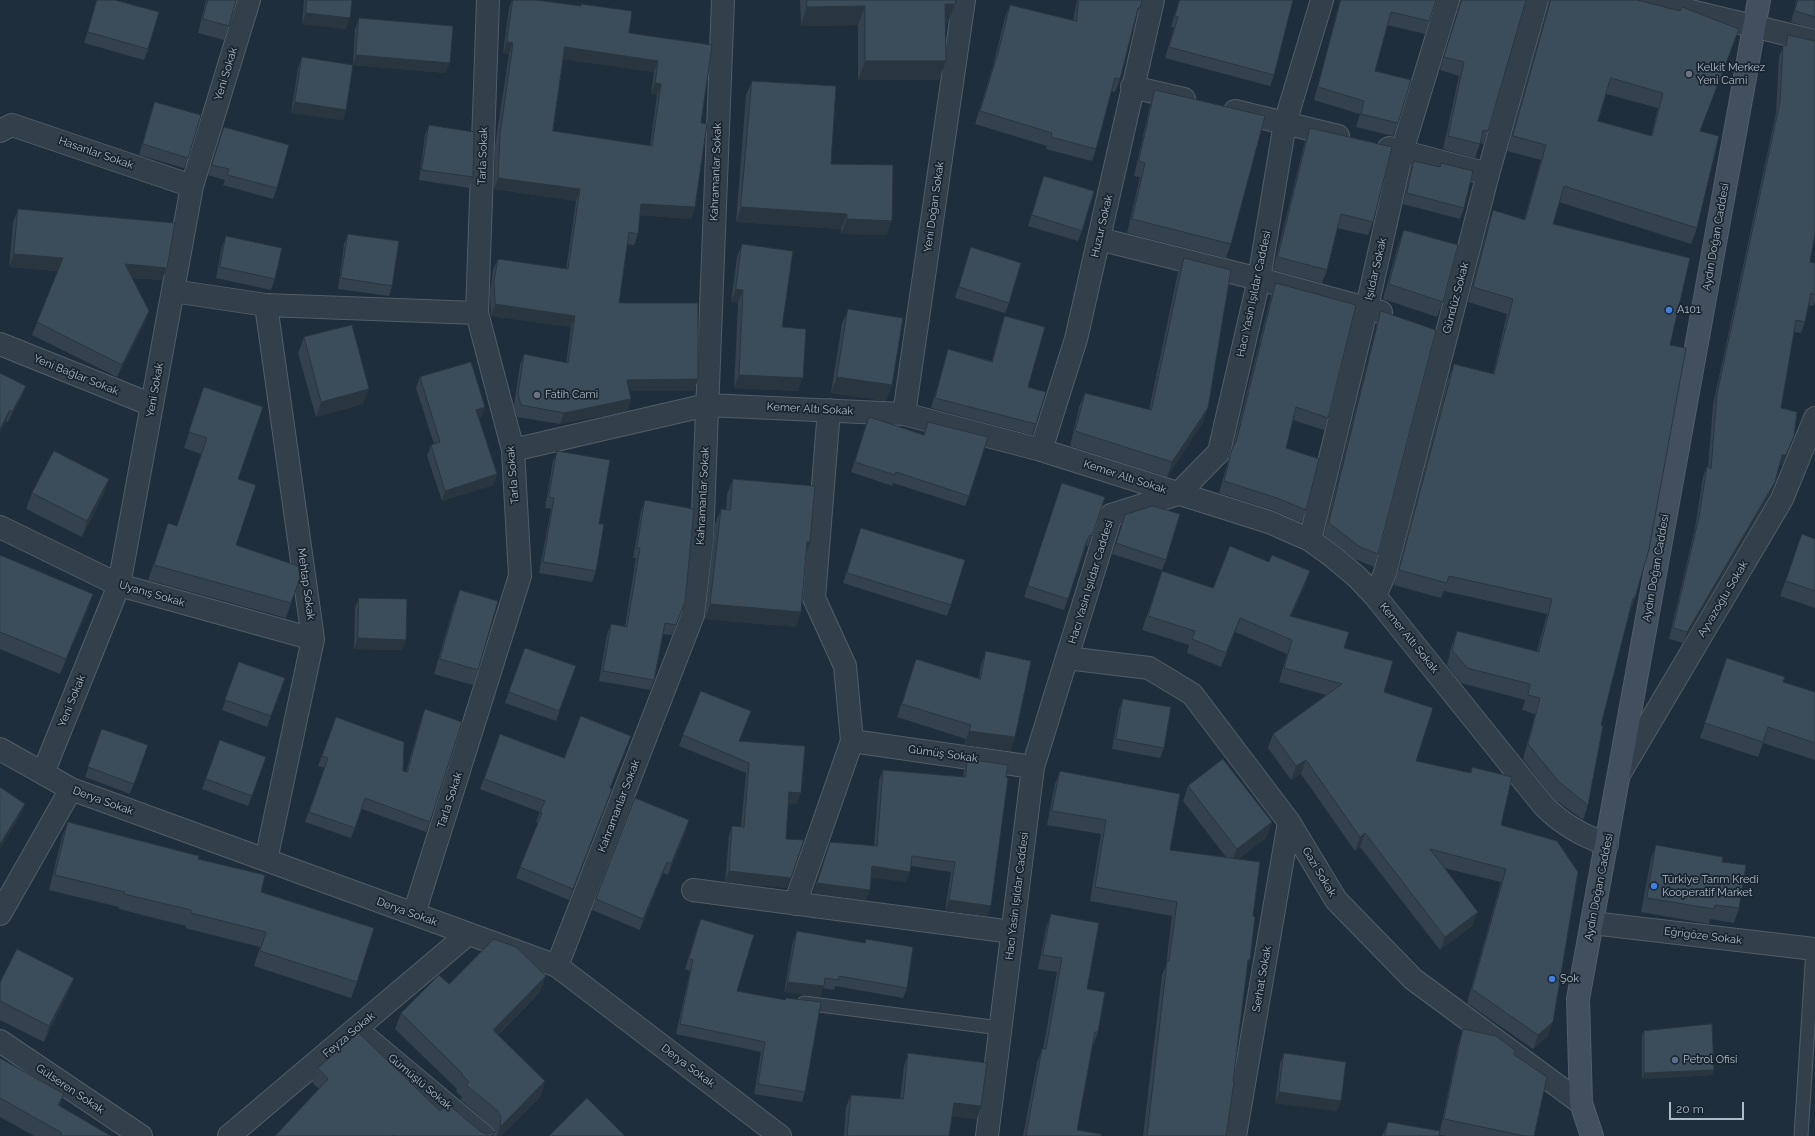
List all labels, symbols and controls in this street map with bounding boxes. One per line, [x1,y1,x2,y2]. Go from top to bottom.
street label: Yeni Sokak [212,46,240,102]
place label: Kelkit Merkez Yeni Cami [1697,61,1765,87]
marker: Kelkit Merkez Yeni Cami [1684,69,1694,79]
street label: Kahramanlar Sokak [708,123,724,221]
street label: Tarla Sokak [475,127,491,185]
street label: Hasanlar Sokak [57,134,135,172]
street label: Yeni Doğan Sokak [921,161,947,253]
street label: Aydın Doğan Caddesi [1700,182,1732,292]
street label: Huzur Sokak [1088,193,1116,259]
street label: Hacı Yasin Işıldar Caddesi [1234,230,1274,358]
street label: Işıldar Sokak [1362,236,1390,302]
street label: Gündüz Sokak [1440,261,1472,335]
place label: A101 [1677,303,1701,317]
marker: A101 [1664,305,1674,315]
street label: Yeni Bağlar Sokak [31,352,121,398]
street label: Yeni Sokak [144,362,166,418]
place label: Fatih Cami [545,388,598,402]
marker: Fatih Cami [532,390,542,400]
street label: Kemer Altı Sokak [766,400,854,418]
street label: Tarla Sokak [504,446,522,504]
street label: Kahramanlar Sokak [694,447,712,545]
street label: Kemer Altı Sokak [1082,457,1168,497]
street label: Aydın Doğan Caddesi [1640,513,1672,623]
street label: Hacı Yasin Işıldar Caddesi [1066,519,1116,645]
street label: Mehtap Sokak [294,547,318,621]
street label: Ayvazoğlu Sokak [1695,559,1751,639]
street label: Uyanış Sokak [118,578,186,610]
street label: Kemer Altı Sokak [1377,600,1441,676]
street label: Yeni Sokak [56,673,88,729]
street label: Gümüş Sokak [907,743,979,765]
street label: Kahramanlar Sokak [595,758,643,854]
street label: Tarla Sokak [435,770,465,830]
street label: Derya Sokak [71,784,135,818]
street label: Hacı Yasin Işıldar Caddesi [1003,831,1031,961]
street label: Aydın Doğan Caddesi [1582,832,1616,942]
street label: Gazi Sokak [1299,845,1339,899]
place label: Türkiye Tarım Kredi Kooperatif Market [1662,873,1759,899]
marker: Türkiye Tarım Kredi Kooperatif Market [1649,881,1659,891]
street label: Derya Sokak [375,895,439,929]
street label: Eğrigöze Sokak [1663,925,1743,947]
street label: Serhat Sokak [1250,945,1274,1013]
place label: Şok [1560,972,1579,986]
marker: Şok [1547,974,1557,984]
street label: Feyza Sokak [320,1010,378,1060]
street label: Derya Sokak [659,1042,717,1090]
street label: Gümüşlü Sokak [385,1051,455,1113]
place label: Petrol Ofisi [1683,1053,1737,1067]
marker: Petrol Ofisi [1670,1055,1680,1065]
street label: Gülseren Sokak [33,1061,107,1117]
scale bar [1671,1094,1746,1120]
text: 20 m [1676,1102,1704,1116]

